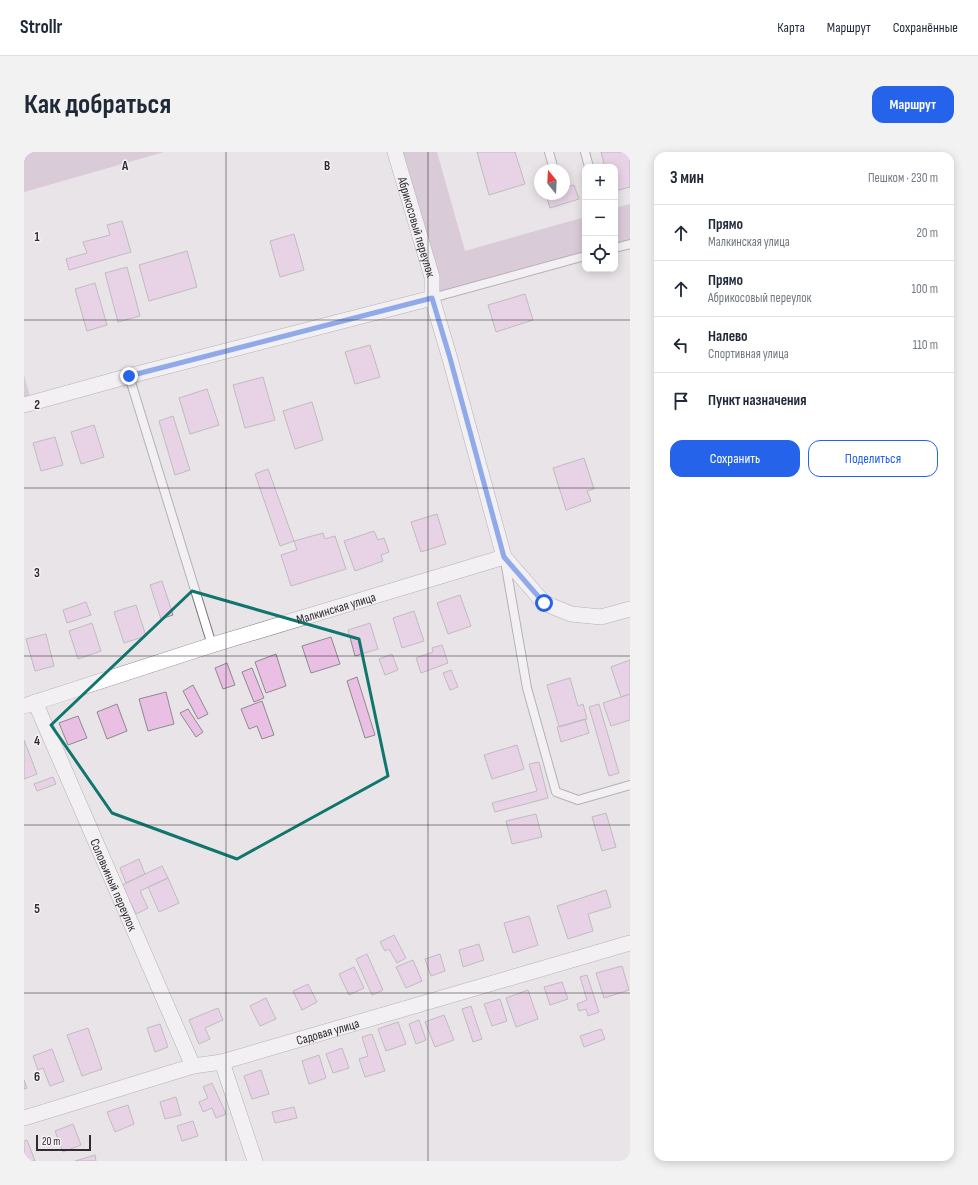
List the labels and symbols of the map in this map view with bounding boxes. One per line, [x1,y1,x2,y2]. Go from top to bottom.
text: A [121,158,129,174]
text: B [324,158,330,174]
north arrow [534,164,570,200]
street label: Абрикосовый переулок [394,174,439,279]
text: 1 [34,229,40,245]
route end [120,367,138,385]
text: 2 [34,397,40,413]
text: 3 [34,565,40,581]
street label: Малкинская улица [295,589,378,628]
route start [535,594,553,612]
text: 4 [34,733,40,749]
street label: Соловьиный переулок [86,836,140,934]
text: 5 [34,901,40,917]
street label: Садовая улица [294,1015,361,1049]
text: 6 [34,1069,40,1085]
scale bar [36,1133,91,1152]

